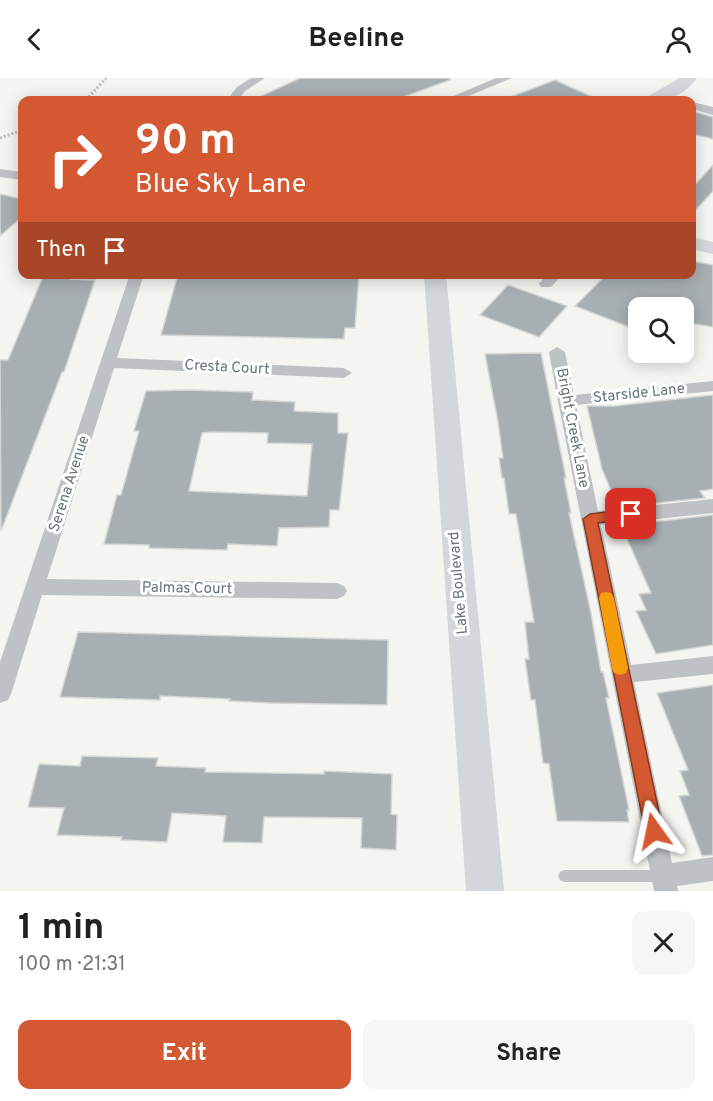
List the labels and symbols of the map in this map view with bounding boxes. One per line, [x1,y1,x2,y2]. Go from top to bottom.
street label: Cresta Court [184,356,270,380]
street label: Bright Creek Lane [551,367,593,489]
street label: Starside Lane [592,380,686,408]
street label: Serena Avenue [45,433,95,535]
pin [605,488,656,539]
street label: Lake Boulevard [445,531,473,635]
street label: Palmas Court [142,579,232,599]
position arrow [622,799,686,863]

